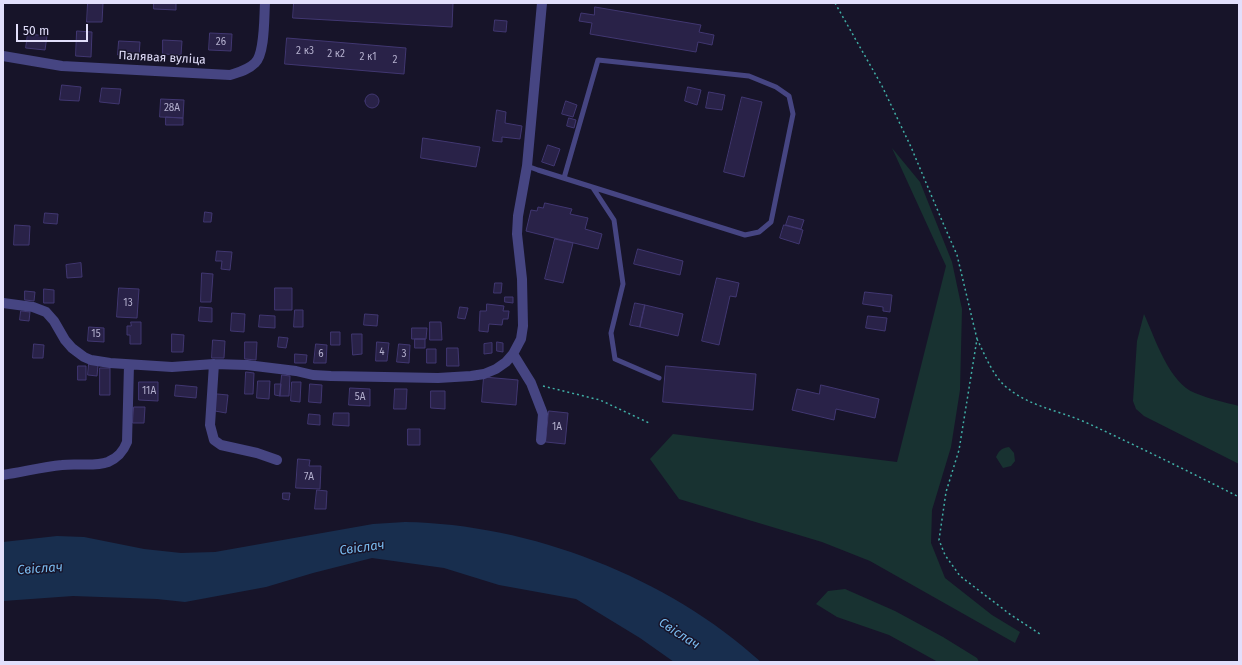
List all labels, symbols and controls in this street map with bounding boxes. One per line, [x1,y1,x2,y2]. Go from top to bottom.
scale bar [18,16,90,42]
text: 50 m [23,24,49,38]
house number: 26 [216,36,226,48]
house number: 2 к3 [296,45,314,57]
house number: 2 к2 [327,48,345,60]
street label: Палявая вуліца [118,49,206,67]
house number: 2 к1 [360,51,376,63]
house number: 2 [393,54,397,66]
house number: 28А [164,102,180,114]
house number: 13 [123,297,133,309]
house number: 15 [91,328,101,340]
house number: 4 [379,346,385,358]
house number: 6 [318,348,324,360]
house number: 3 [402,348,406,360]
house number: 11А [142,385,156,397]
house number: 5А [355,391,365,403]
house number: 1А [552,421,562,433]
house number: 7А [304,471,314,483]
water label: Свіслач [338,537,386,559]
water label: Свіслач [17,560,63,578]
water label: Свіслач [656,615,702,653]

